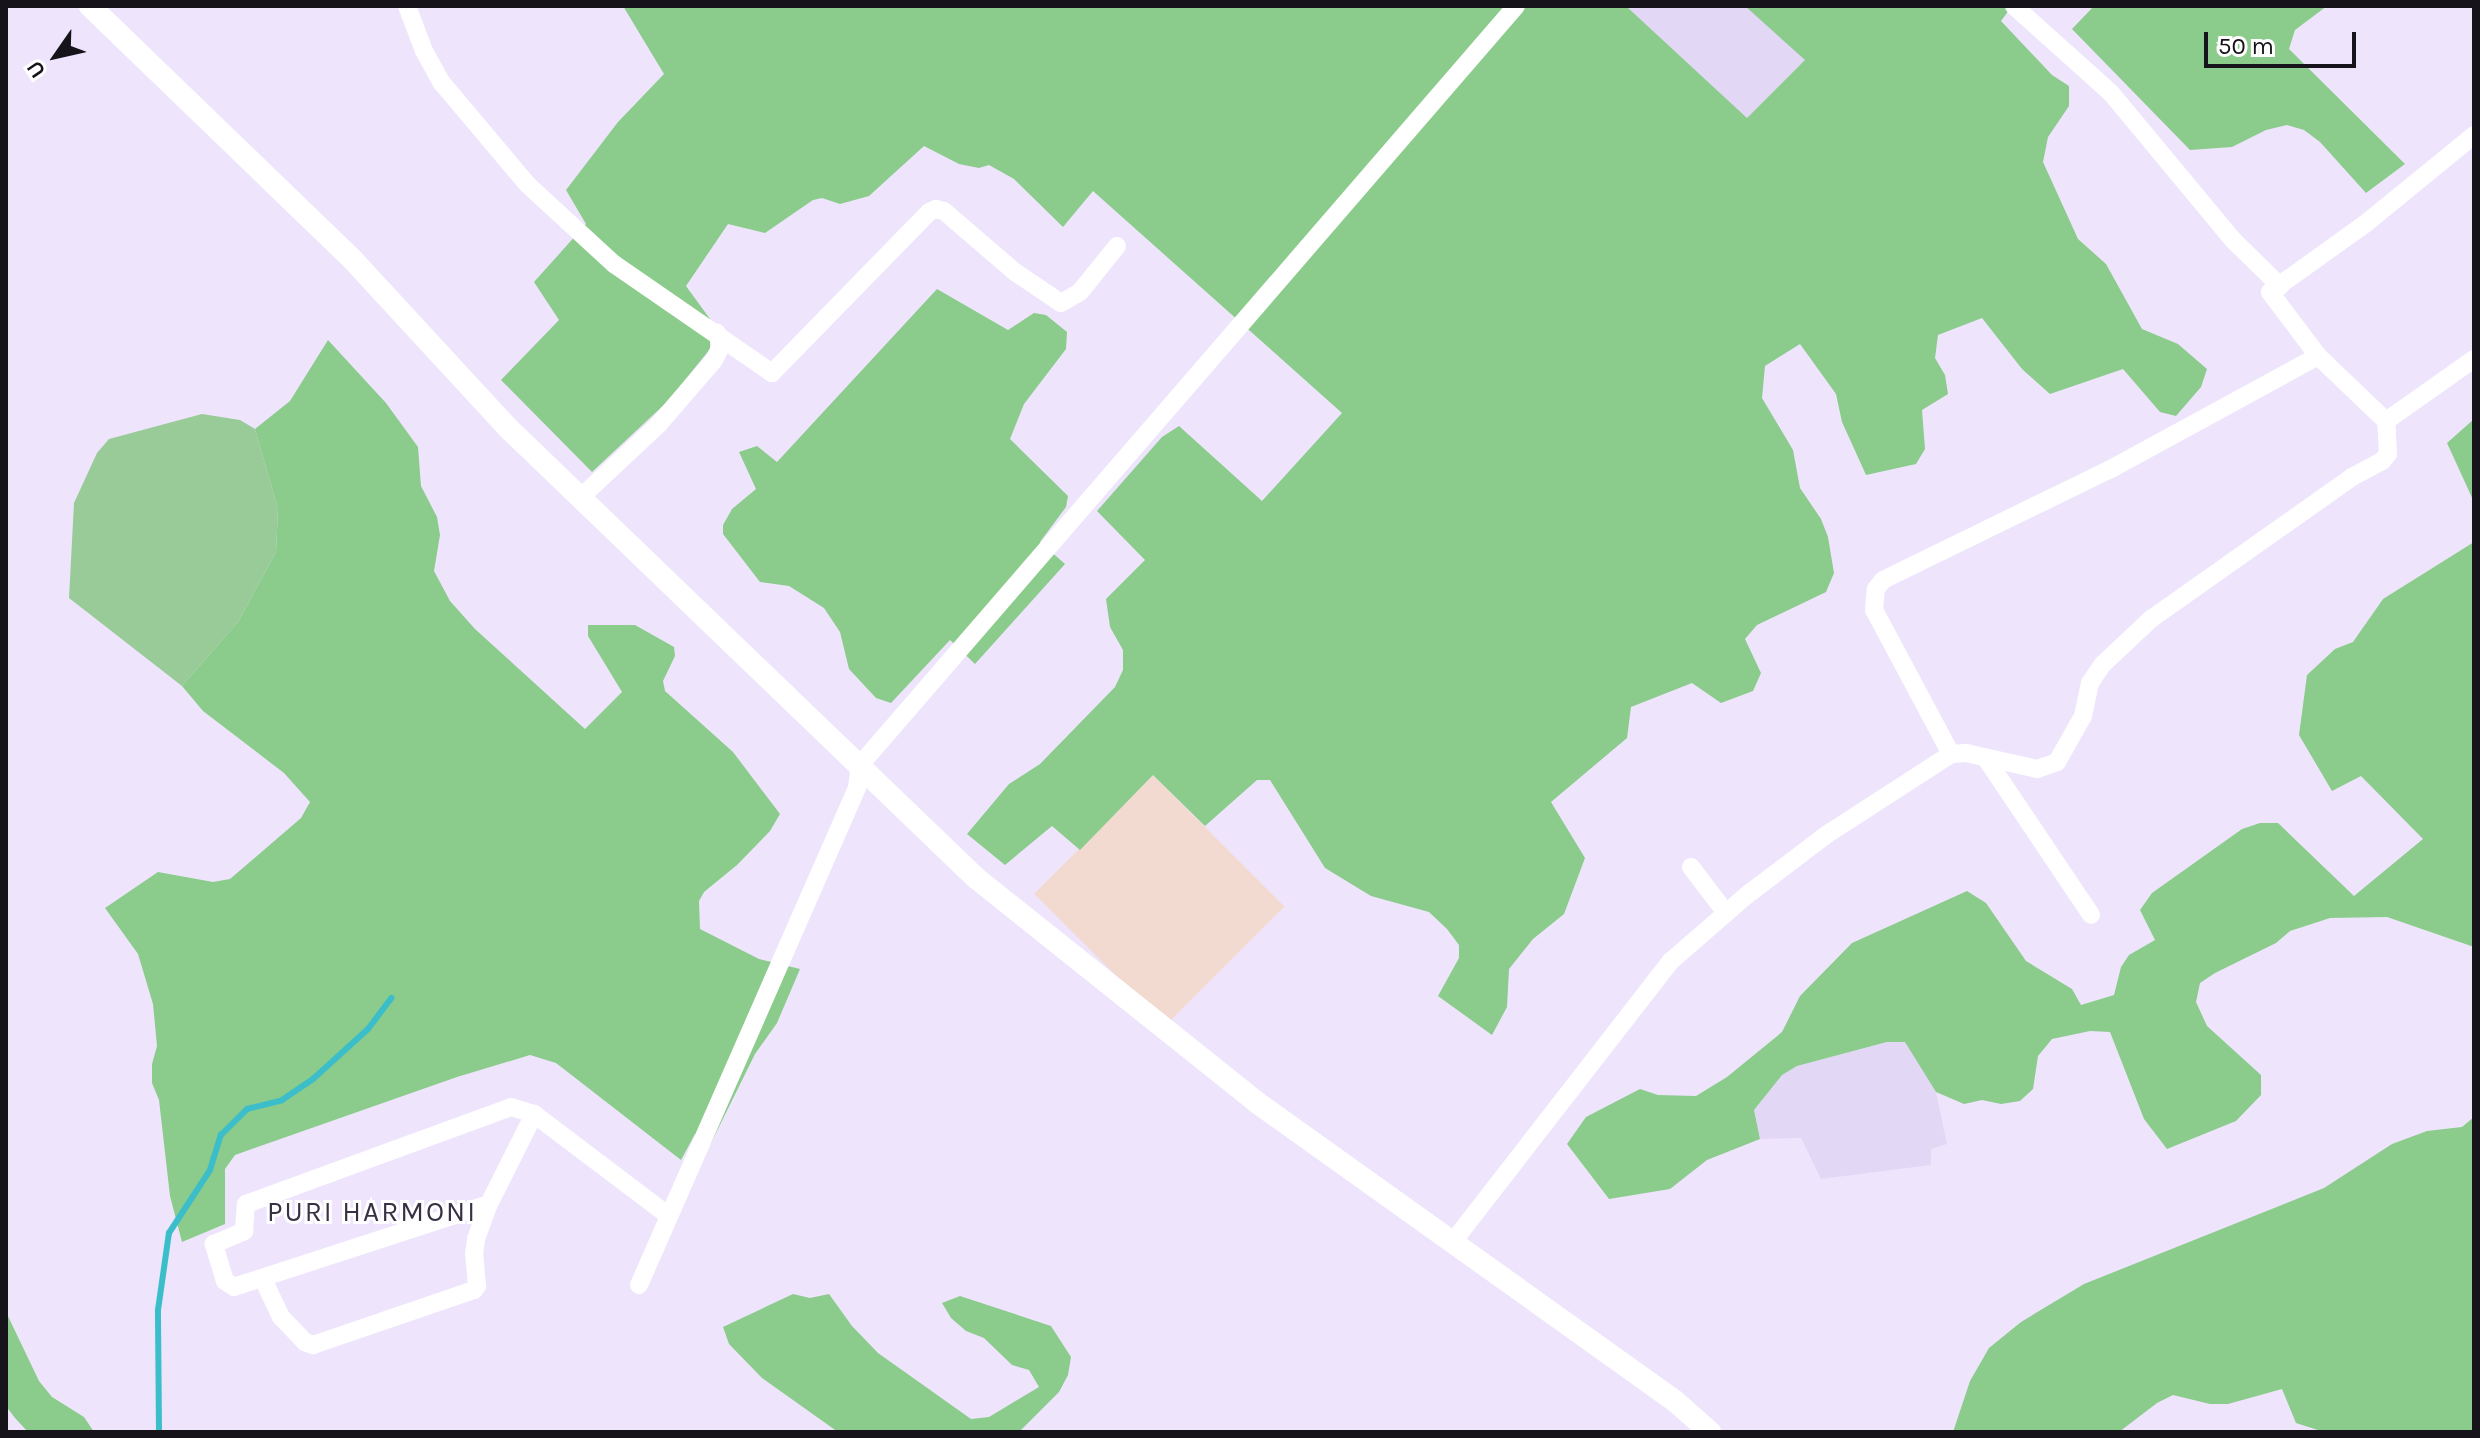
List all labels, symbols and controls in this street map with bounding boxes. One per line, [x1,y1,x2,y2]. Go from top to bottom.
north arrow [16,16,96,96]
scale bar [2208,16,2360,66]
text: 50 m [2218,32,2274,60]
text: U [21,56,51,83]
district label: PURI HARMONI [267,1195,477,1229]

